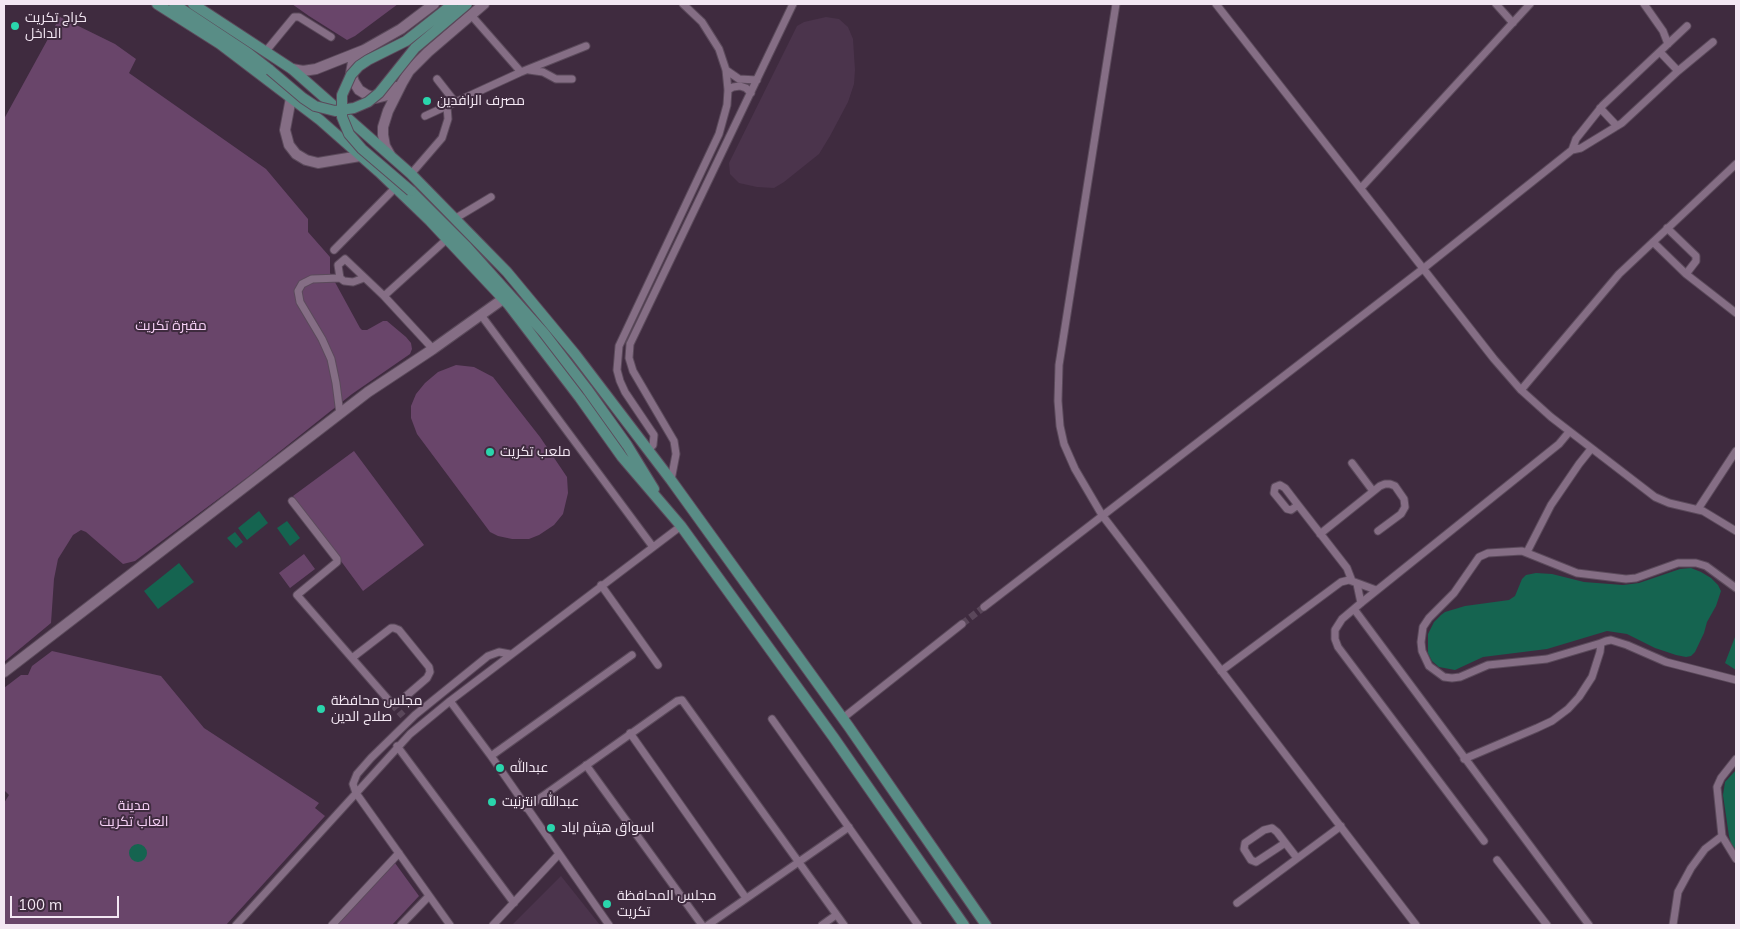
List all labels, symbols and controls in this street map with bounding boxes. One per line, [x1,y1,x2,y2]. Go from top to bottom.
place label: كراج تكريت الداخل [25,10,87,42]
marker: كراج تكريت الداخل [9,20,21,32]
place label: مصرف الرافدين [437,93,525,109]
marker: مصرف الرافدين [421,95,433,107]
park label: مقبرة تكريت [135,318,207,334]
place label: ملعب تكريت [500,444,571,460]
marker: ملعب تكريت [484,446,496,458]
place label: مجلس محافظة صلاح الدين [331,693,422,726]
marker: مجلس محافظة صلاح الدين [315,703,327,715]
place label: عبدالله [510,760,548,776]
marker: عبدالله [494,762,506,774]
place label: عبدالله انترنيت [502,794,579,810]
marker: عبدالله انترنيت [486,796,498,808]
park label: مدينة العاب تكريت [100,798,168,830]
place label: اسواق هيثم اياد [561,820,655,836]
marker: اسواق هيثم اياد [545,822,557,834]
scale bar [12,886,121,918]
place label: مجلس المحافظة تكريت [617,888,717,920]
text: 100 m [18,895,62,914]
marker: مجلس المحافظة تكريت [601,898,613,910]

